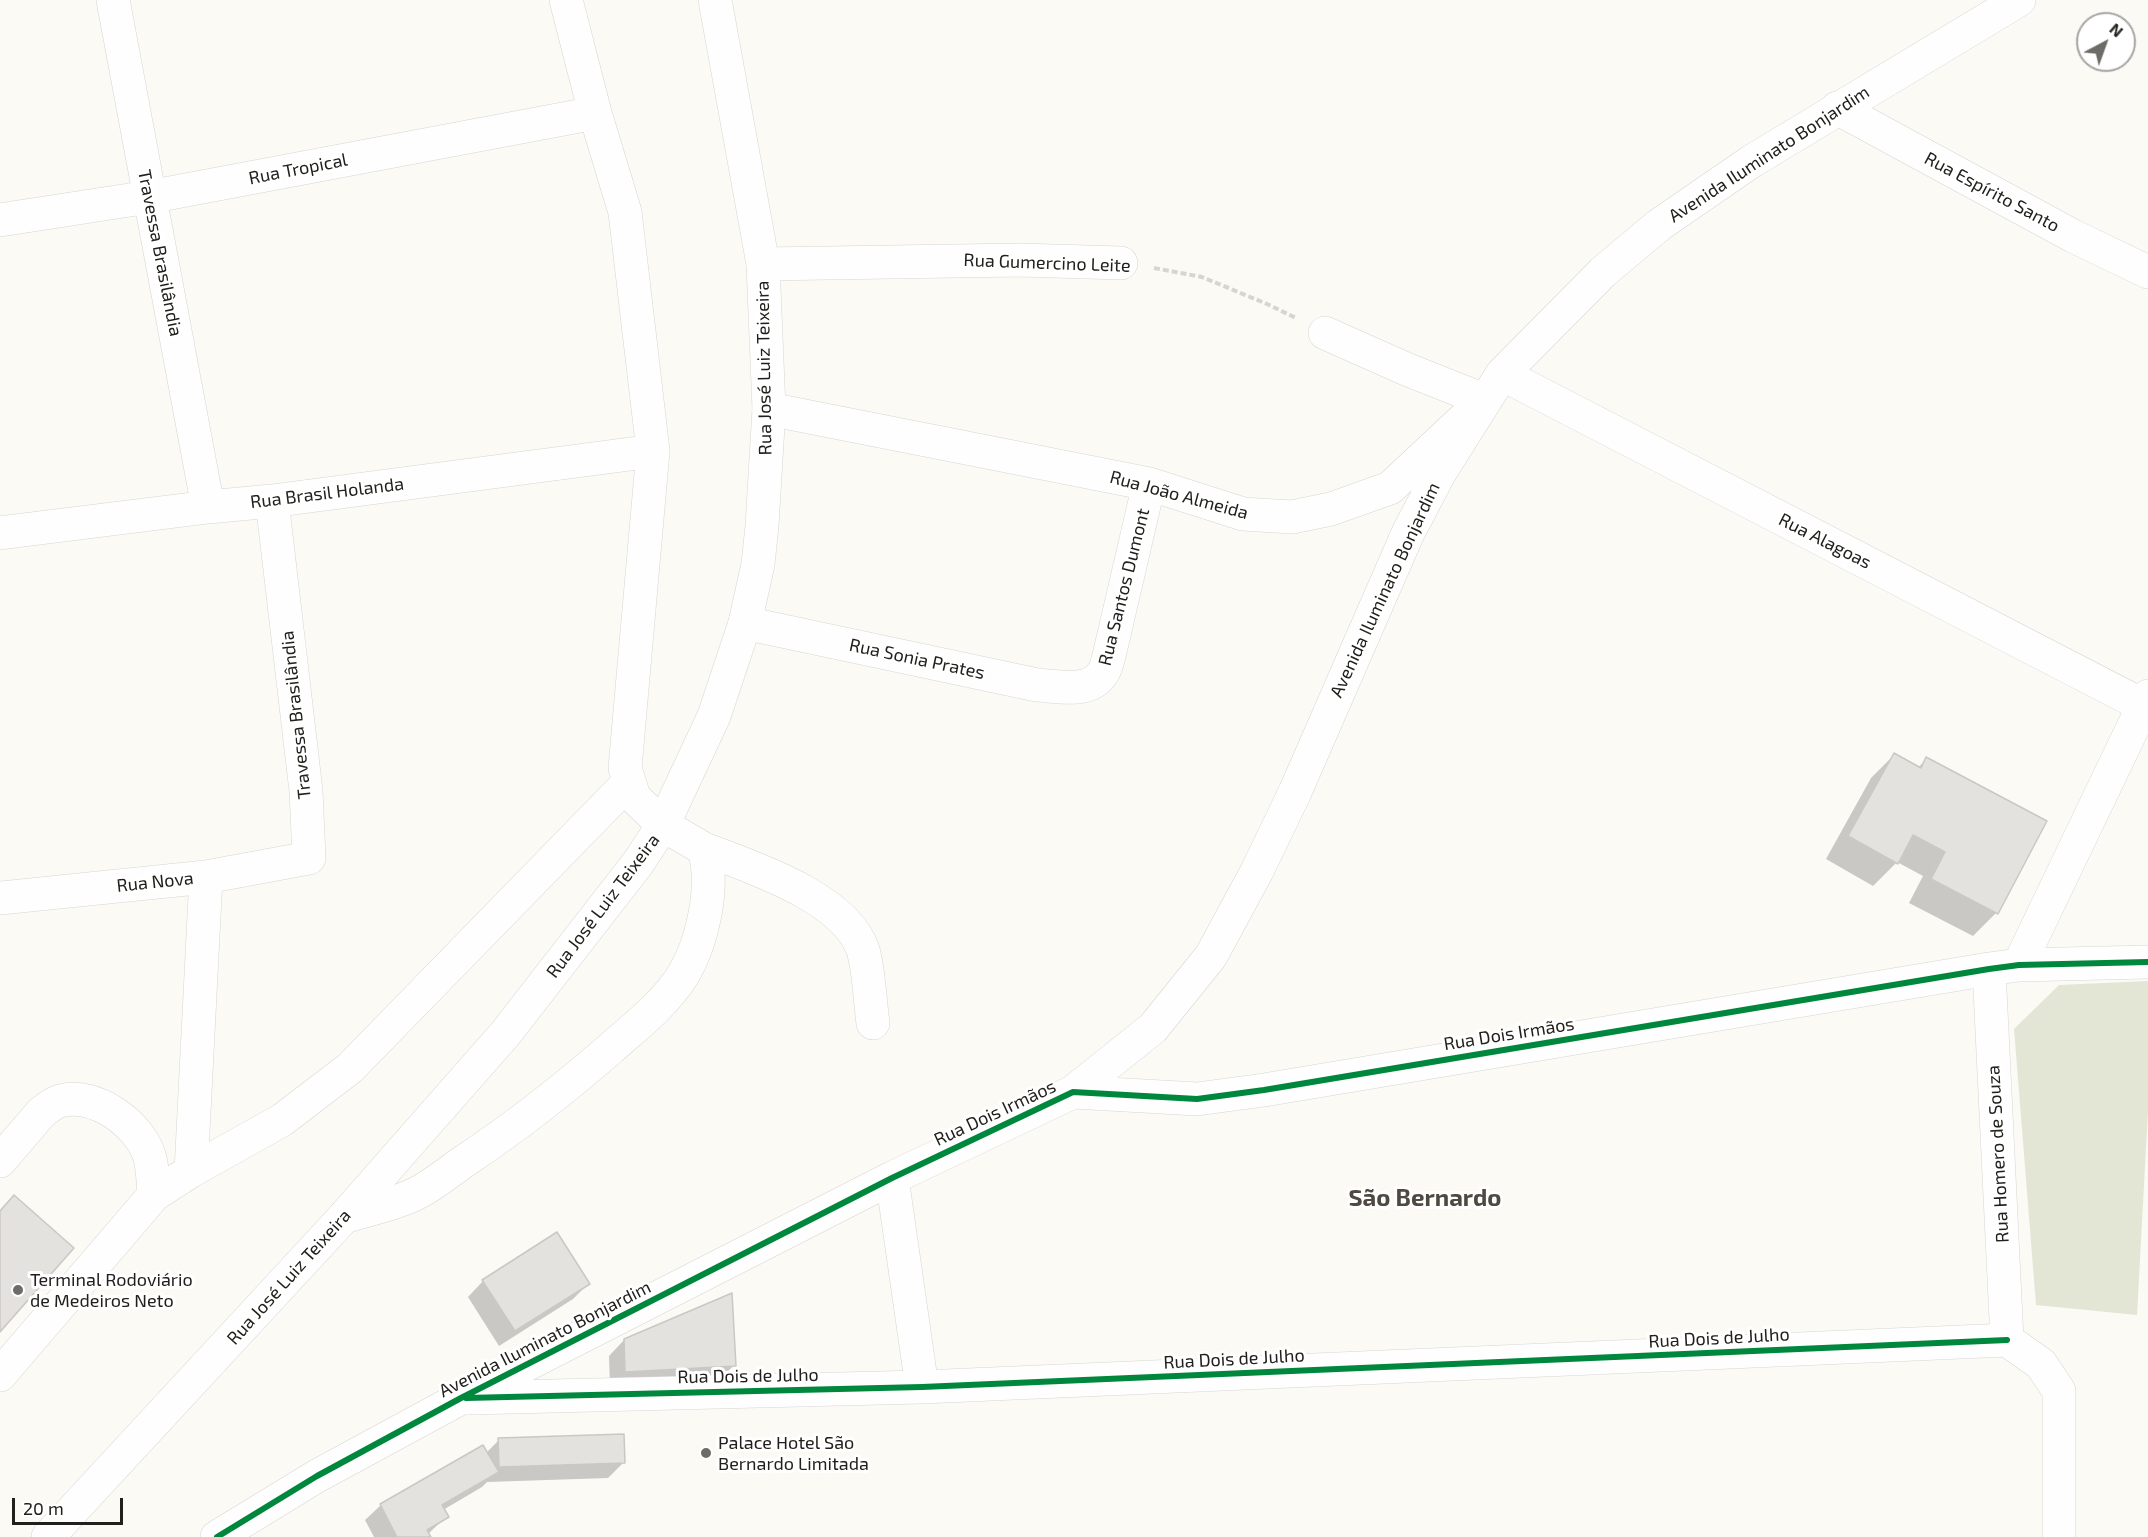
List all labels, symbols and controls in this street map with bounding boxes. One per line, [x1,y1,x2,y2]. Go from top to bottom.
north arrow [2076,12,2136,72]
text: N [2106,19,2127,41]
street label: Avenida Iluminato Bonjardim [1665,81,1873,227]
street label: Rua Espírito Santo [1921,147,2063,237]
street label: Rua Tropical [247,149,349,189]
street label: Travessa Brasilândia [133,168,187,338]
street label: Rua Gumercino Leite [963,249,1131,277]
street label: Rua José Luiz Teixeira [752,280,776,456]
street label: Rua João Almeida [1107,466,1251,524]
street label: Rua Brasil Holanda [249,473,405,513]
street label: Avenida Iluminato Bonjardim [1326,479,1444,701]
street label: Rua Santos Dumont [1094,506,1154,668]
street label: Rua Alagoas [1775,508,1875,574]
street label: Travessa Brasilândia [276,630,316,800]
street label: Rua Sonia Prates [847,634,987,684]
street label: Rua José Luiz Teixeira [542,830,664,982]
street label: Rua Nova [115,867,195,897]
street label: Rua Dois Irmãos [1442,1013,1576,1055]
street label: Rua Homero de Souza [1983,1065,2013,1243]
street label: Rua Dois Irmãos [931,1075,1059,1151]
district label: São Bernardo [1349,1184,1501,1212]
street label: Rua José Luiz Teixeira [223,1205,355,1349]
place label: Terminal Rodoviário de Medeiros Neto [30,1269,193,1312]
street label: Avenida Iluminato Bonjardim [435,1276,655,1402]
marker: Terminal Rodoviário de Medeiros Neto [11,1283,25,1297]
street label: Rua Dois de Julho [1648,1324,1790,1352]
street label: Rua Dois de Julho [1163,1345,1305,1373]
street label: Rua Dois de Julho [677,1364,819,1388]
place label: Palace Hotel São Bernardo Limitada [718,1432,869,1474]
marker: Palace Hotel São Bernardo Limitada [699,1446,713,1460]
scale bar [15,1486,126,1524]
text: 20 m [23,1497,64,1519]

